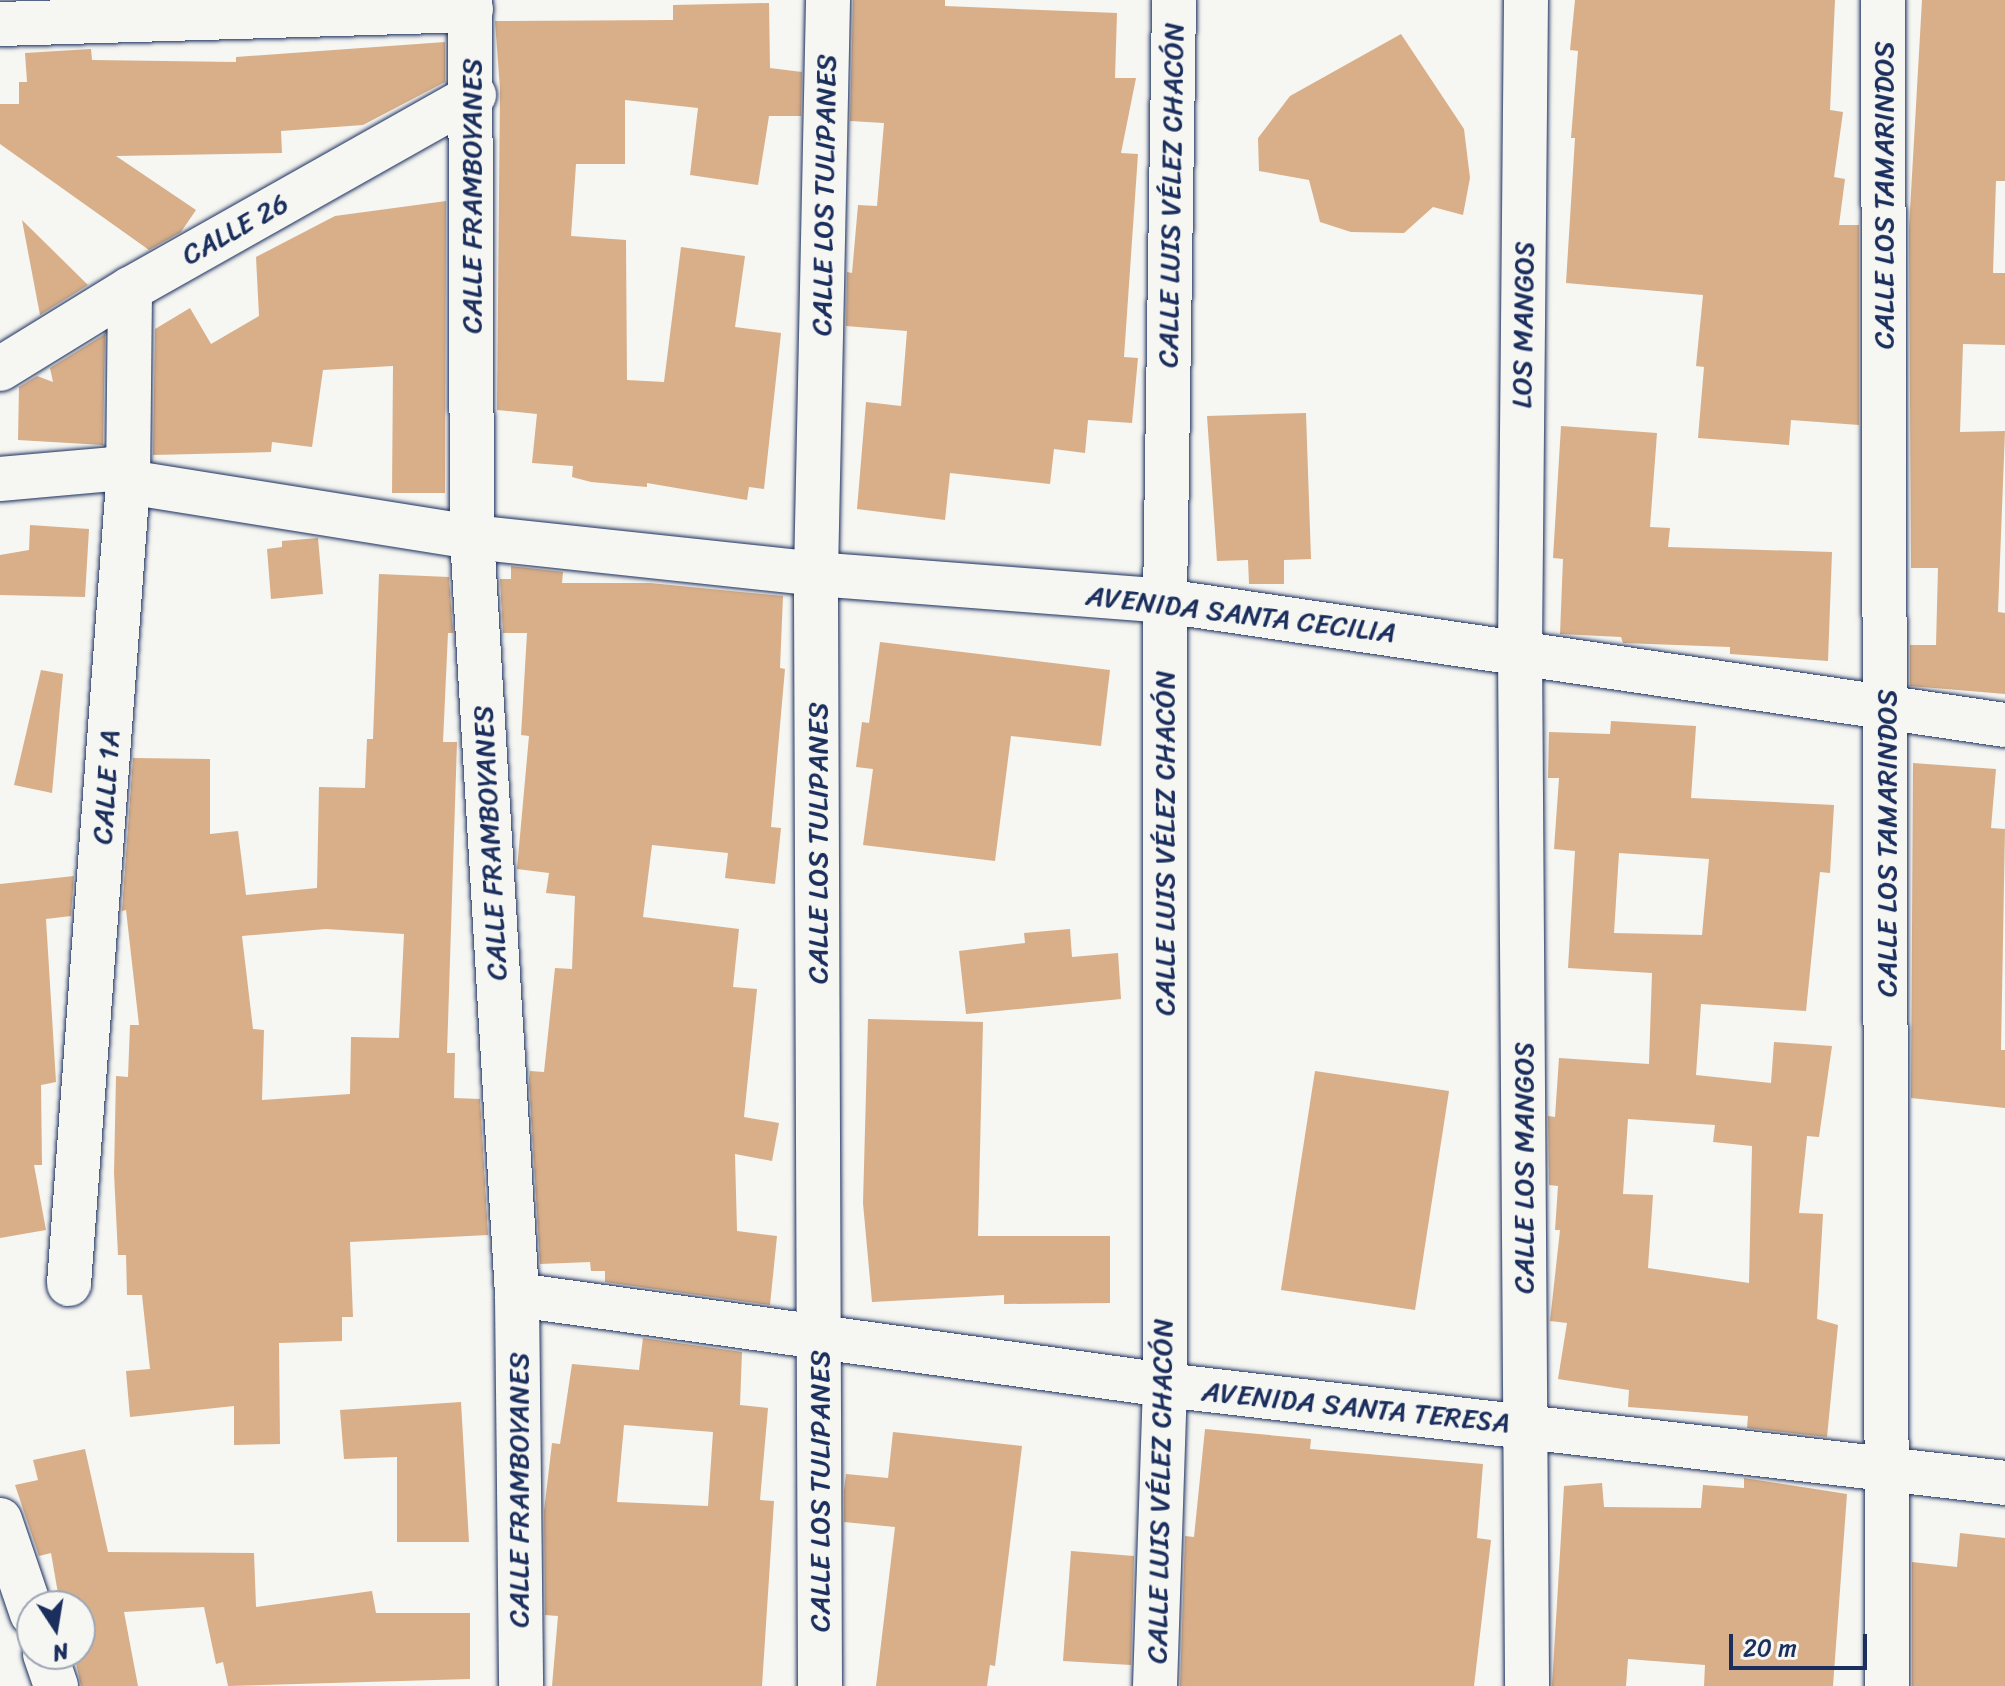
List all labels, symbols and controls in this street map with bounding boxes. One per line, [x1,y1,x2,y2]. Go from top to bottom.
street label: CALLE LUIS VÉLEZ CHACÓN [1151,24,1191,366]
street label: CALLE LOS TAMARINDOS [1867,41,1901,349]
street label: CALLE LOS TULIPANES [805,53,843,337]
street label: CALLE FRAMBOYANES [455,58,489,334]
street label: CALLE 26 [176,186,294,272]
street label: LOS MANGOS [1505,240,1541,410]
street label: AVENIDA SANTA CECILIA [1084,578,1398,650]
street label: CALLE LUIS VÉLEZ CHACÓN [1148,672,1182,1014]
street label: CALLE LOS TAMARINDOS [1870,689,1904,997]
street label: CALLE LOS TULIPANES [801,702,835,984]
street label: CALLE FRAMBOYANES [466,705,514,981]
street label: CALLE 1A [85,729,127,845]
street label: CALLE LOS MANGOS [1507,1041,1541,1295]
street label: CALLE LUIS VÉLEZ CHACÓN [1140,1320,1180,1662]
street label: CALLE LOS TULIPANES [803,1350,837,1632]
street label: CALLE FRAMBOYANES [502,1352,536,1628]
street label: AVENIDA SANTA TERESA [1200,1374,1512,1440]
north arrow [16,1590,96,1670]
scale bar [1733,1618,1871,1668]
text: 20 m [1743,1627,1797,1669]
text: N [49,1631,72,1673]

